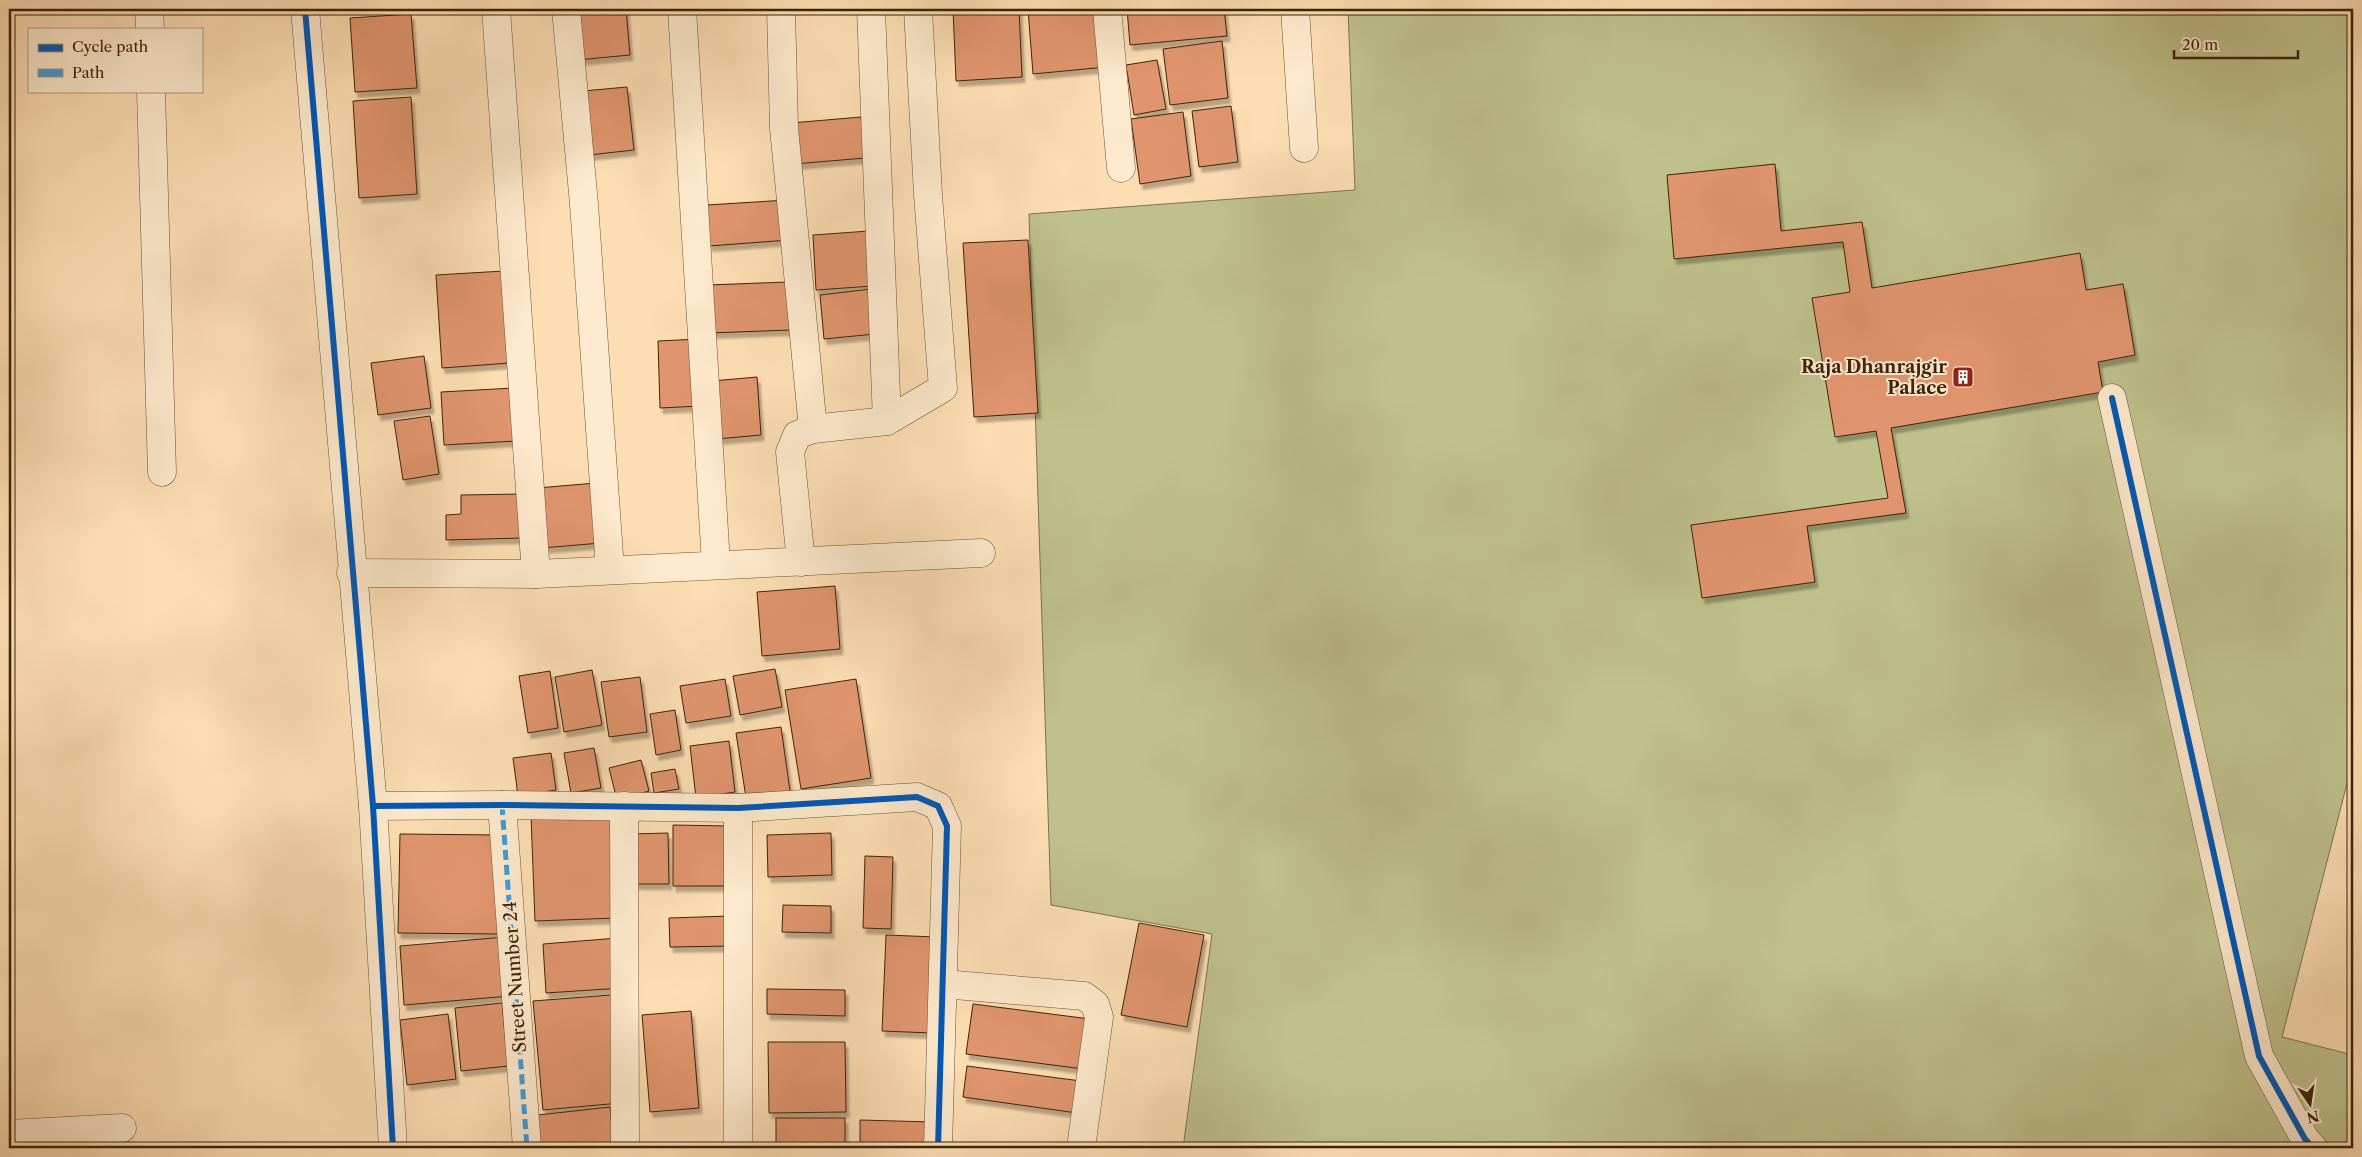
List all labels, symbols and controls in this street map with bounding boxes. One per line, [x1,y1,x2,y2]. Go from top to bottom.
legend [28,28,202,92]
scale bar [2174,28,2298,60]
text: 20 m [2182,35,2218,54]
text: Cycle path [72,37,149,56]
text: Path [72,63,105,82]
place label: Raja Dhanrajgir Palace [1801,356,1947,399]
building icon: Raja Dhanrajgir Palace [1951,365,1975,389]
street label: Street Number 24 [499,900,531,1054]
north arrow [2284,1080,2334,1130]
text: N [2305,1107,2321,1127]

